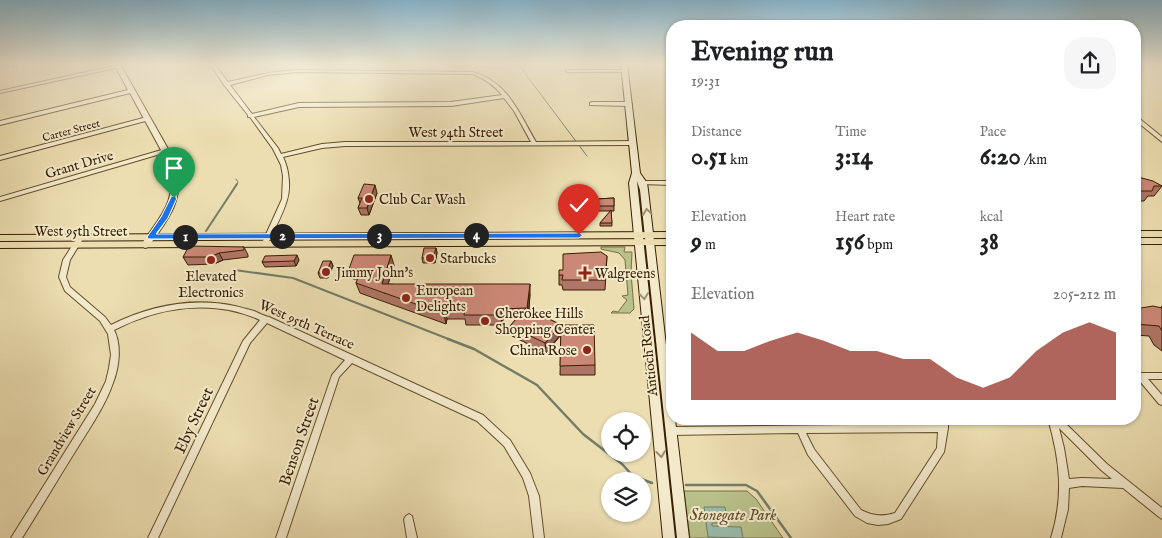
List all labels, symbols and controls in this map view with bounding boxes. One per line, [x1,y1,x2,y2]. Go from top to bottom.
text: Evening run [691,35,834,70]
button: share [1064,37,1116,89]
text: 19:31 [691,72,720,92]
street label: Carter Street [41,116,102,145]
text: Distance [691,123,742,141]
text: Time [835,123,866,141]
text: Pace [980,123,1006,141]
street label: West 94th Street [409,124,504,142]
text: 0.51 [691,141,727,173]
text: 3:14 [835,141,873,173]
text: 6:20 [980,141,1021,173]
street label: Grant Drive [43,146,116,183]
pin [153,147,195,198]
text: km [727,151,748,169]
text: /km [1021,151,1047,169]
icon: arrive [160,154,188,182]
pin [558,184,600,235]
place label: Club Car Wash [379,191,466,209]
icon: check [565,191,593,219]
marker: Club Car Wash [363,193,375,205]
one-way arrow [642,208,653,216]
text: Elevation [691,208,747,226]
text: Heart rate [835,208,895,226]
text: kcal [980,208,1003,226]
pin: 4 [464,222,488,248]
street label: West 95th Street [34,223,128,241]
pin: 1 [172,224,198,250]
pin: 2 [270,224,294,248]
pin: 3 [366,224,392,248]
text: 4 [473,226,480,244]
text: 9 [691,226,702,258]
text: 156 [835,226,864,258]
text: 38 [980,226,999,258]
text: 2 [279,227,286,245]
text: 3 [377,227,382,245]
text: 1 [183,228,188,246]
text: m [702,236,716,254]
text: bpm [864,236,893,254]
place label: Starbucks [440,250,496,268]
marker: Starbucks [424,252,436,264]
marker: Elevated Electronics [205,254,217,266]
place label: Jimmy John's [334,264,413,282]
place label: Walgreens [595,265,655,283]
marker: Jimmy John's [320,266,332,278]
marker: Walgreens [579,267,591,279]
place label: Elevated Electronics [178,268,244,302]
place label: European Delights [416,282,474,316]
text: Elevation [691,285,754,305]
text: 205–212 m [1053,285,1116,305]
marker: European Delights [400,292,412,304]
one-way arrow [638,292,649,300]
street label: West 95th Terrace [256,296,358,354]
place label: Cherokee Hills Shopping Center [495,305,594,339]
street label: Antioch Road [636,314,662,398]
marker: Cherokee Hills Shopping Center [479,315,491,327]
place label: China Rose [510,342,578,360]
marker: China Rose [581,344,593,356]
street label: Grandview Street [33,384,101,479]
street label: Eby Street [171,384,219,457]
street label: Benson Street [275,394,325,489]
map controls [601,412,651,522]
button: locate [601,412,651,462]
one-way arrow [655,450,666,458]
button: layers [601,472,651,522]
park label: Stonegate Park [690,506,777,526]

